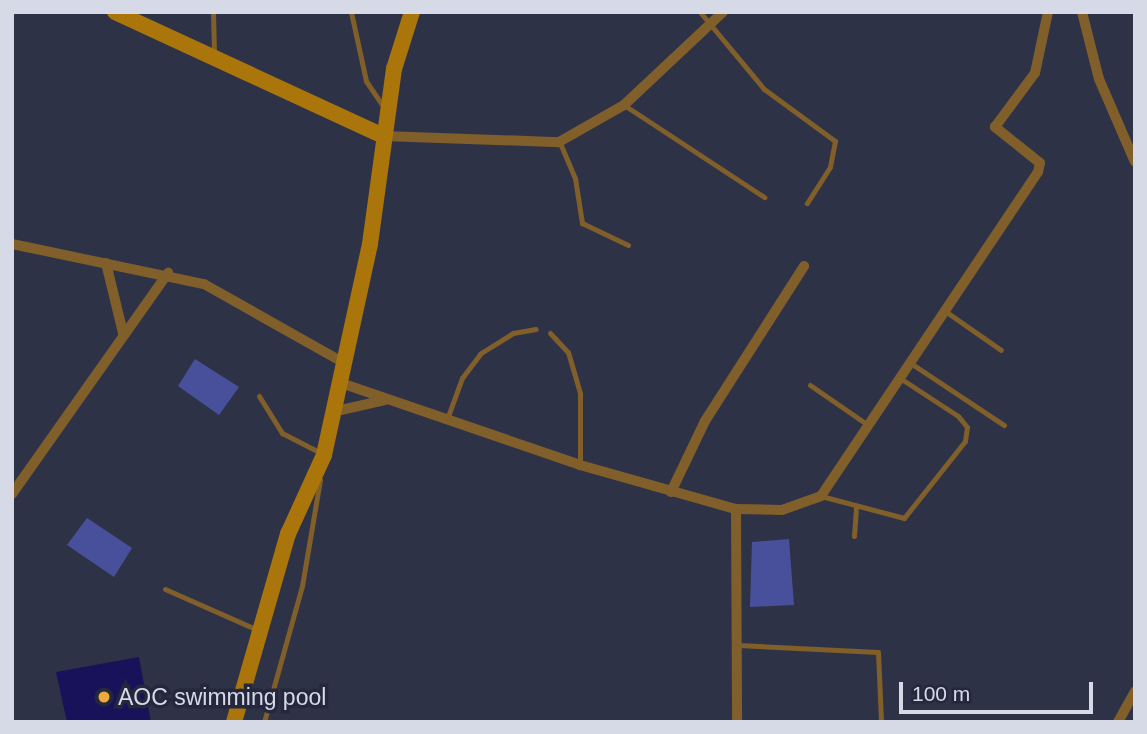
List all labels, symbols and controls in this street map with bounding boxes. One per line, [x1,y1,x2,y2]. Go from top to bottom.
scale bar [902,668,1096,712]
text: 100 m [912,682,970,705]
place label: AOC swimming pool [118,683,326,711]
marker: AOC swimming pool [96,689,112,705]

